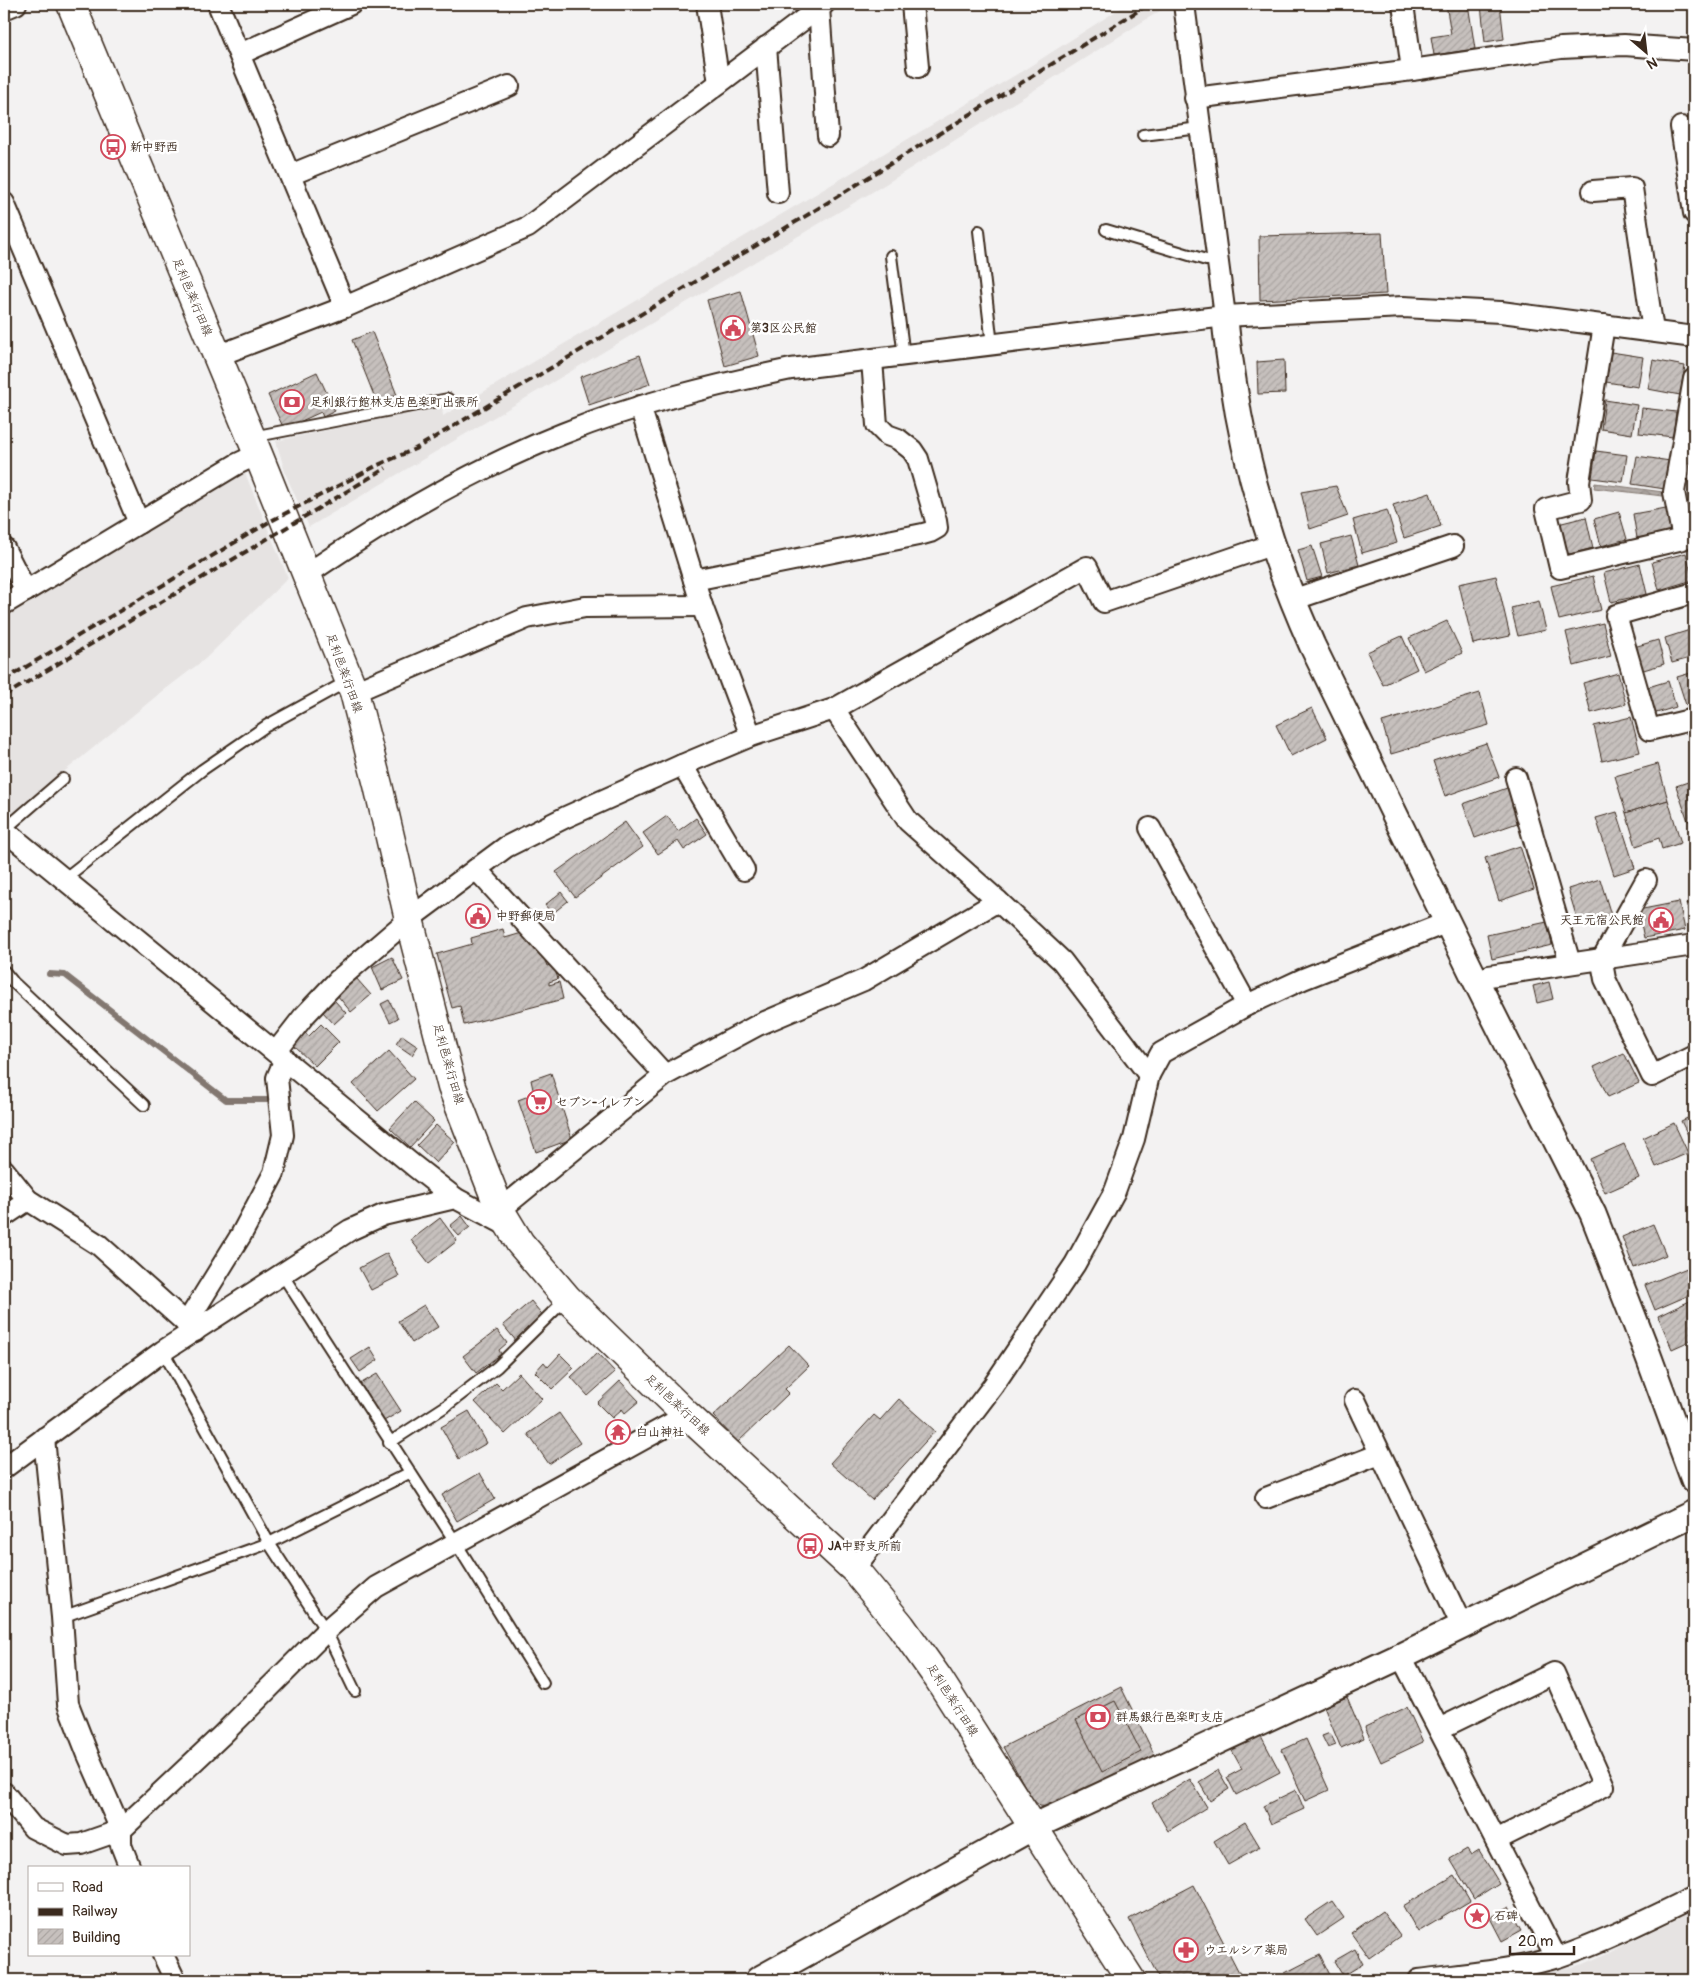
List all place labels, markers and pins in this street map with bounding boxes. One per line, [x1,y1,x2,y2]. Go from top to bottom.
bus stop icon: 新中野西 [100,134,126,160]
place label: 新中野西 [130,140,178,155]
public building icon: 第3区公民館 [720,315,746,341]
place label: 第3区公民館 [750,321,817,336]
bank icon: 足利銀行館林支店邑楽町出張所 [279,389,305,415]
place label: 足利銀行館林支店邑楽町出張所 [310,395,479,410]
public building icon: 中野郵便局 [465,903,491,929]
public building icon: 天王元宿公民館 [1648,907,1674,933]
place label: 中野郵便局 [496,909,556,924]
place label: 天王元宿公民館 [1560,913,1644,928]
supermarket icon: セブン-イレブン [526,1089,552,1115]
place label: セブン-イレブン [556,1095,645,1110]
temple icon: 白山神社 [605,1419,631,1445]
place label: 白山神社 [636,1425,684,1440]
bus stop icon: JA中野支所前 [797,1533,823,1559]
place label: JA中野支所前 [828,1539,902,1554]
bank icon: 群馬銀行邑楽町支店 [1085,1704,1111,1730]
place label: 群馬銀行邑楽町支店 [1116,1710,1224,1725]
place icon: 石碑 [1464,1903,1490,1929]
place label: 石碑 [1494,1909,1518,1924]
pharmacy icon: ウエルシア薬局 [1173,1937,1199,1963]
place label: ウエルシア薬局 [1204,1943,1288,1958]

